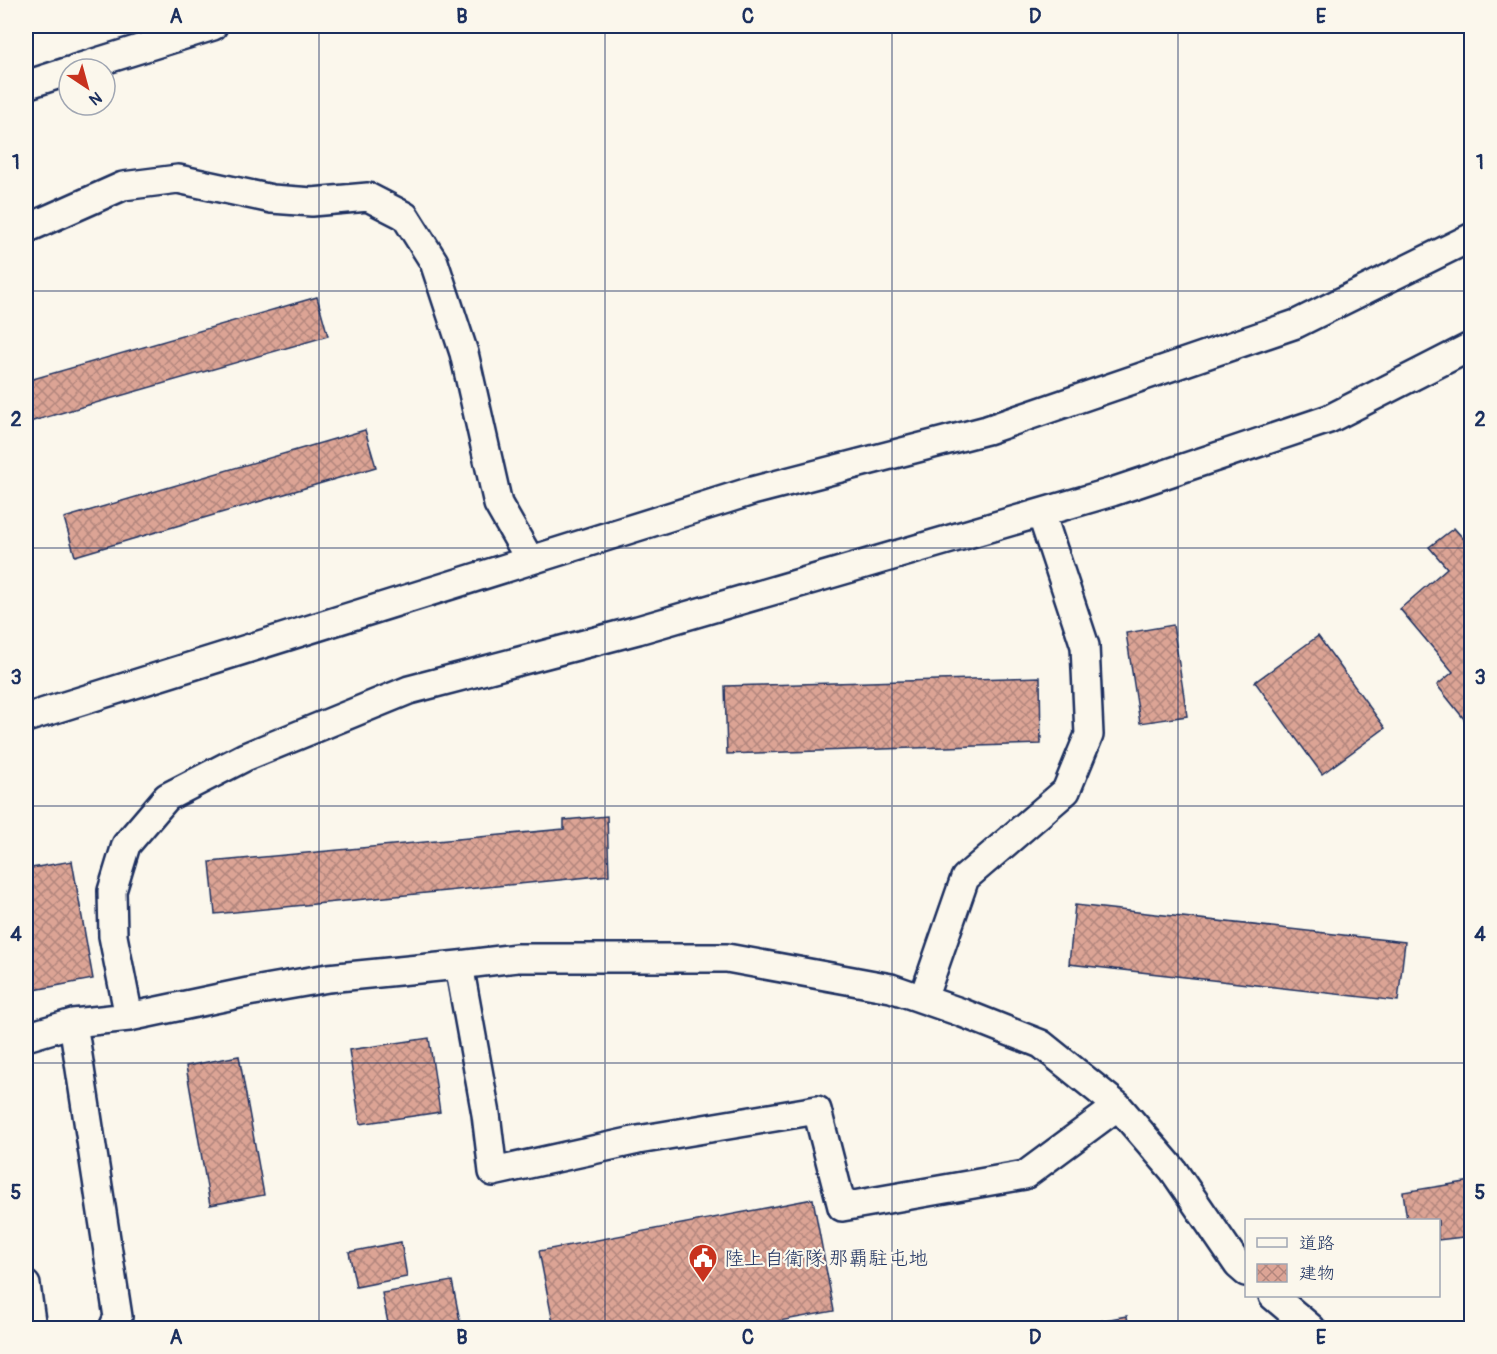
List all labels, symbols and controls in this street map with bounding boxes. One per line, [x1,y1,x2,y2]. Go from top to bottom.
text: A [170,4,183,29]
text: B [456,4,468,29]
text: C [742,4,754,29]
text: D [1029,4,1042,29]
text: E [1316,4,1327,29]
north arrow [57,57,117,117]
text: N [85,87,105,110]
text: 1 [12,150,20,175]
text: 1 [1476,150,1484,175]
text: 2 [10,407,22,432]
text: 2 [1474,407,1486,432]
text: 3 [10,665,22,690]
text: 3 [1474,665,1486,690]
text: 4 [10,922,22,947]
text: 4 [1474,922,1486,947]
text: 5 [11,1180,22,1205]
text: 5 [1475,1180,1486,1205]
legend [1245,1219,1440,1297]
text: 道路 [1299,1232,1335,1255]
public building icon: 陸上自衛隊 那覇駐屯地 [687,1242,719,1284]
place label: 陸上自衛隊 那覇駐屯地 [724,1246,928,1271]
text: 建物 [1299,1262,1335,1285]
text: A [170,1325,183,1350]
text: B [456,1325,468,1350]
text: C [742,1325,754,1350]
text: D [1029,1325,1042,1350]
text: E [1316,1325,1327,1350]

